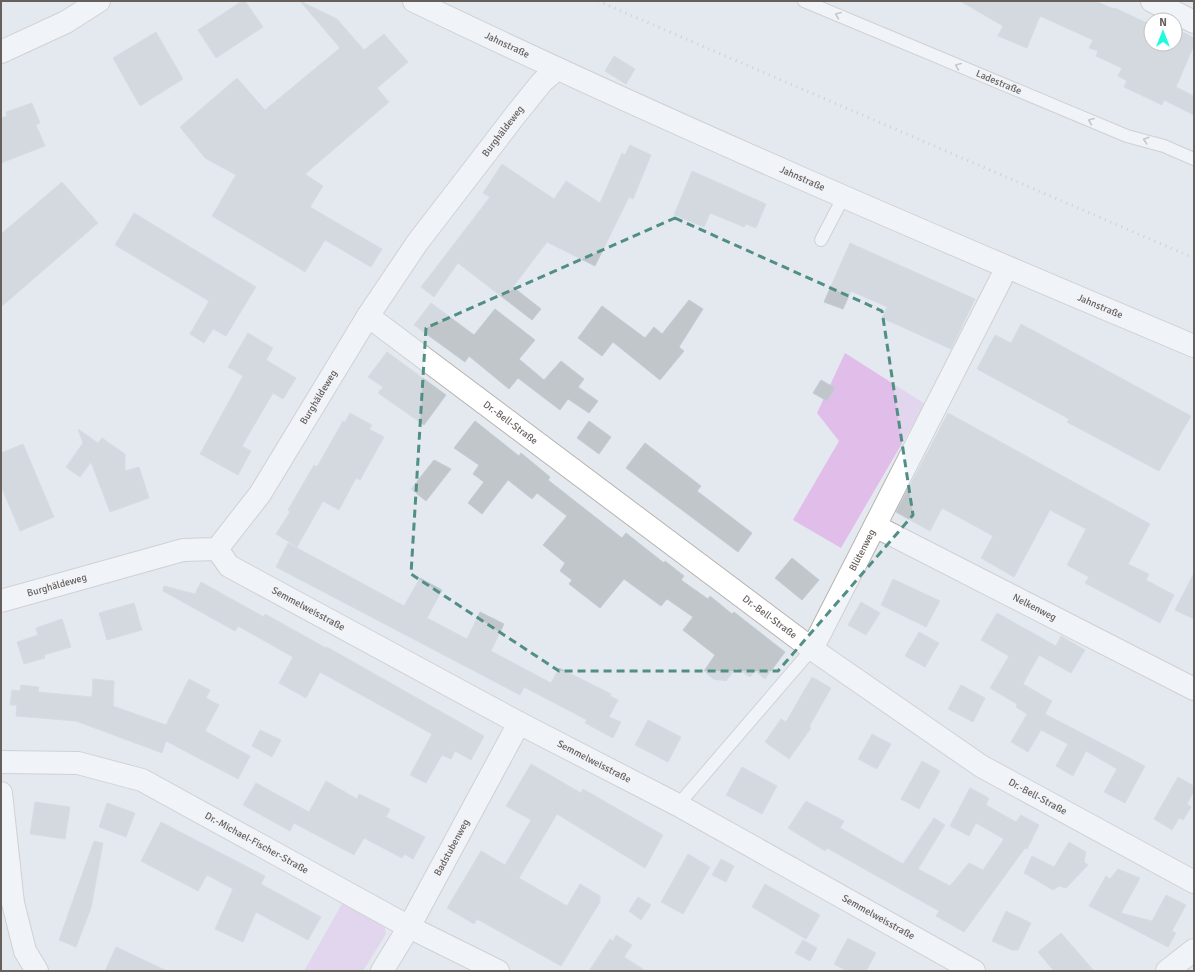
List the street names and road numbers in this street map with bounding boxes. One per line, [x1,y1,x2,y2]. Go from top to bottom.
street label: Jahnstraße [483,29,531,61]
street label: Ladestraße [974,68,1023,97]
street label: Burghäldeweg [480,103,527,159]
street label: Jahnstraße [778,163,827,194]
street label: Jahnstraße [1076,292,1125,321]
street label: Burghäldeweg [298,368,340,427]
street label: Dr.-Bell-Straße [481,399,540,447]
street label: Blütenweg [847,527,878,573]
street label: Burghäldeweg [26,571,88,599]
street label: Semmelweisstraße [270,584,347,634]
street label: Nelkenweg [1011,591,1058,624]
street label: Dr.-Bell-Straße [740,593,799,642]
street label: Semmelweisstraße [555,738,633,786]
street label: Dr.-Bell-Straße [1006,776,1069,818]
street label: Dr.-Michael-Fischer-Straße [203,810,311,876]
street label: Badstubenweg [432,817,472,878]
street label: Semmelweisstraße [840,892,917,942]

